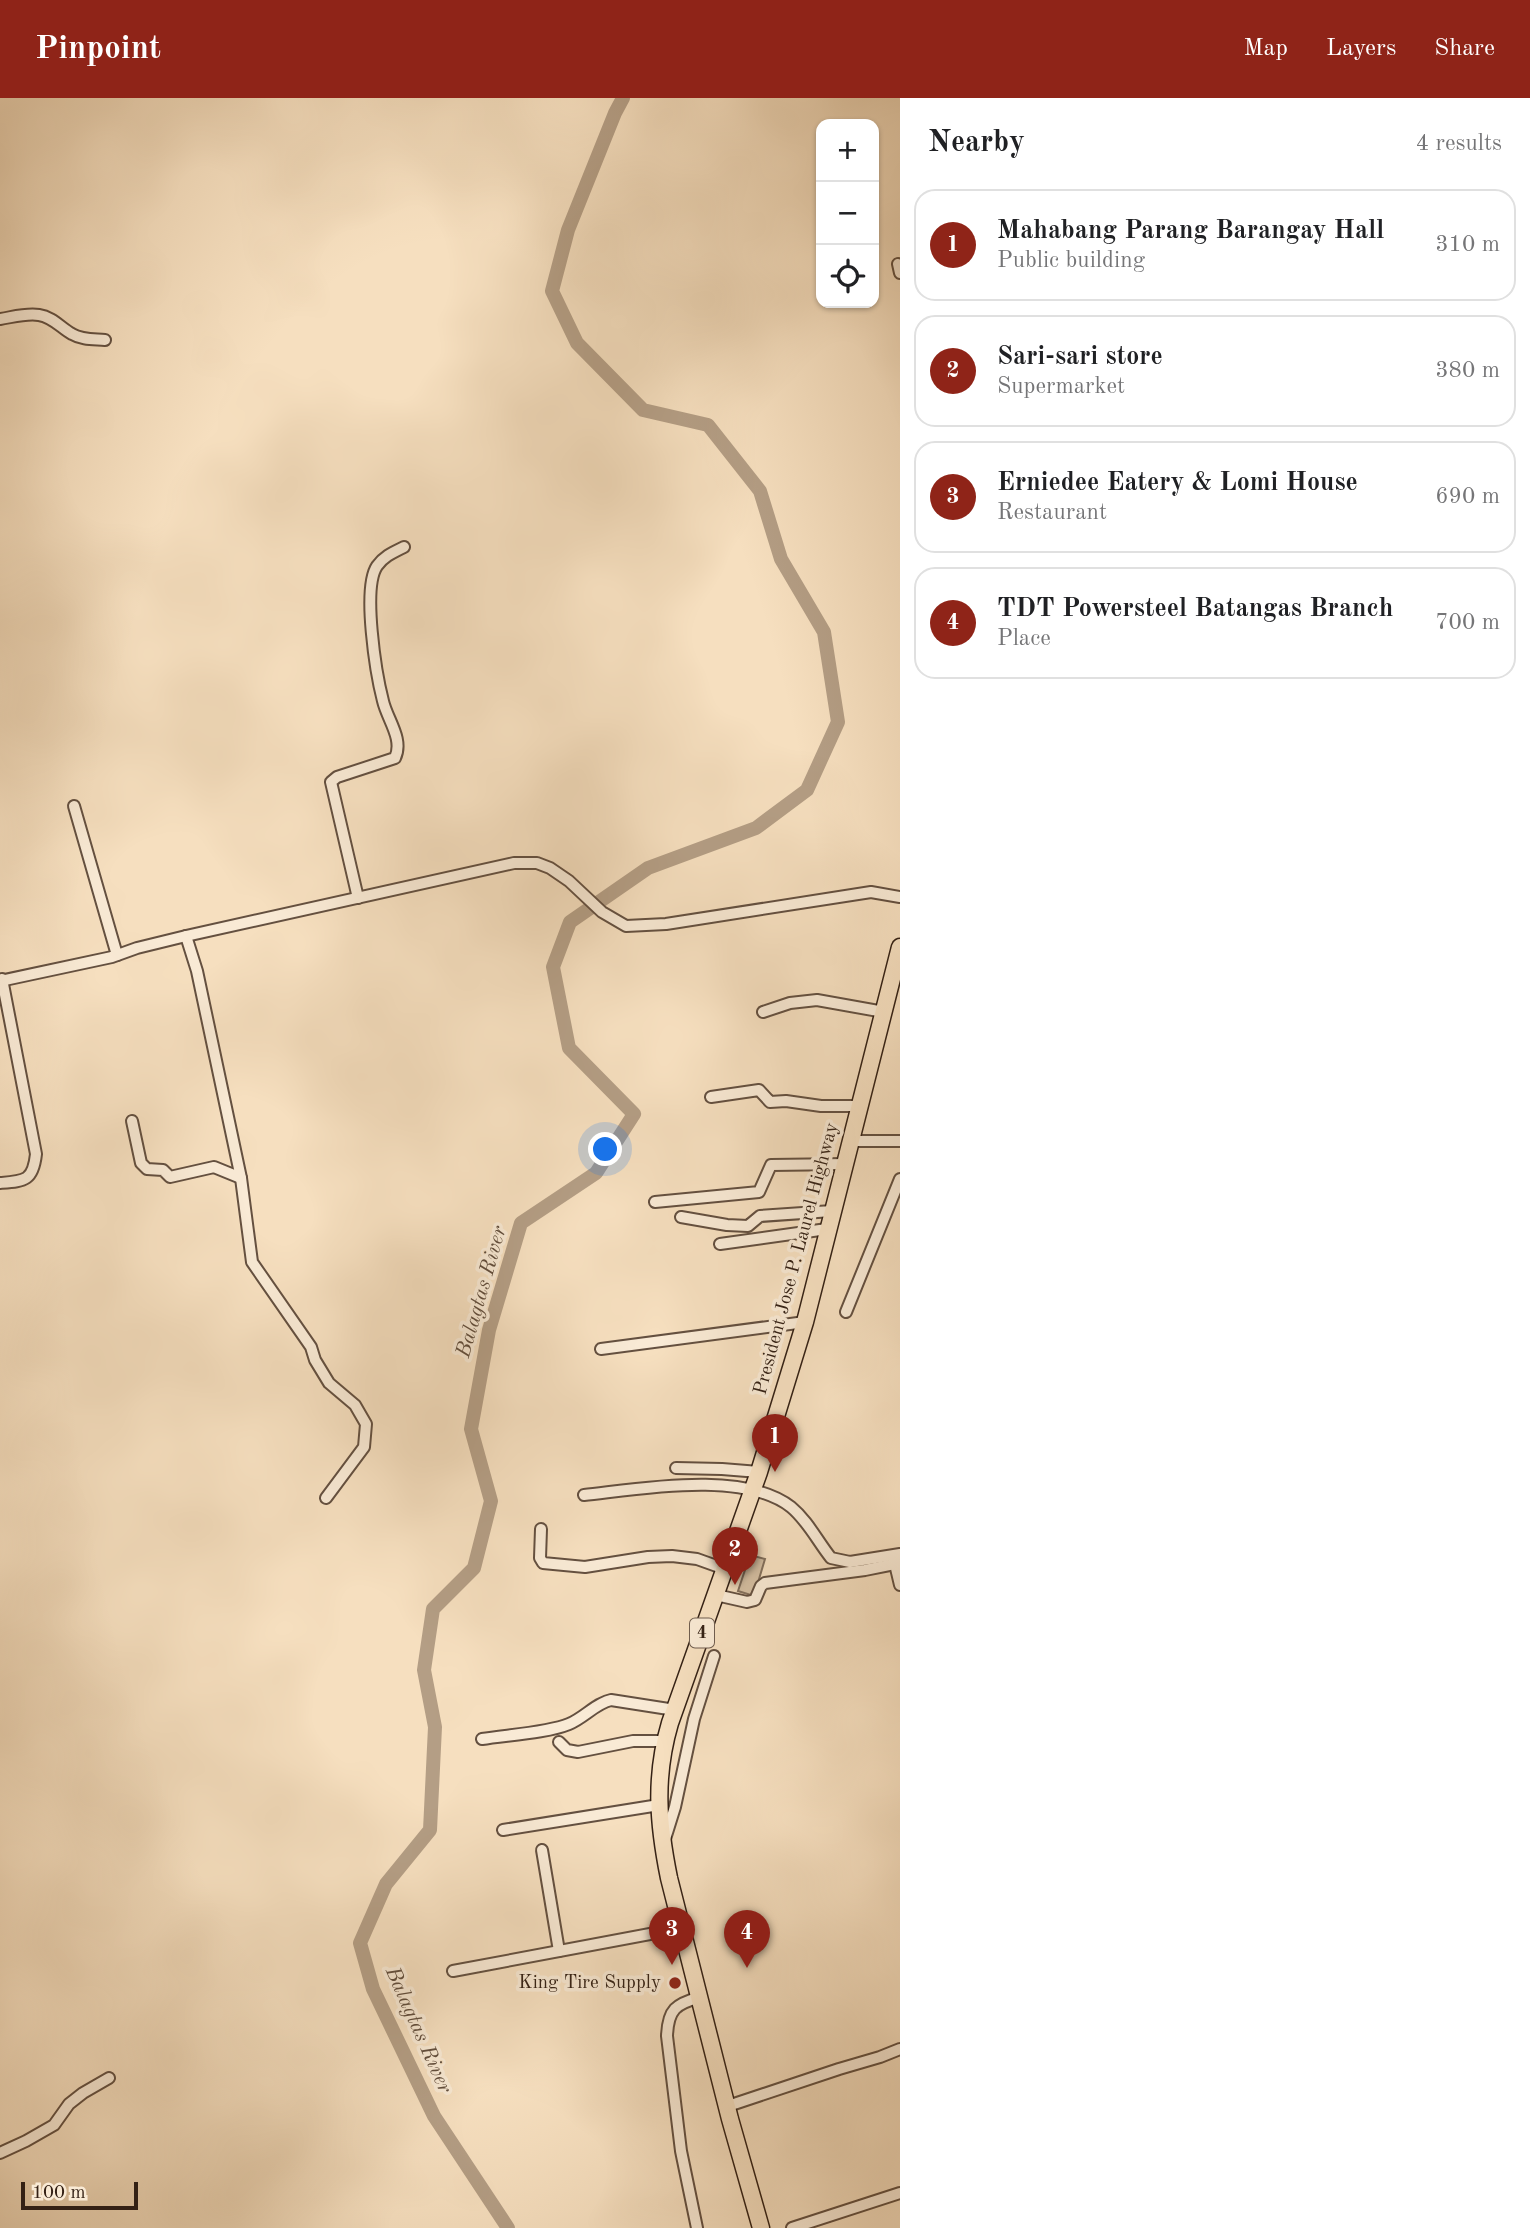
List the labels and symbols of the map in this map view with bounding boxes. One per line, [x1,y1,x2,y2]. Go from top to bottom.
street label: President Jose P. Laurel Highway [751,1121,843,1397]
your location [588,1132,622,1166]
water label: Balagtas River [453,1223,511,1361]
pin: 1 [752,1414,798,1472]
pin: 2 [712,1527,758,1585]
road number: 4 [690,1618,714,1648]
pin: 3 [649,1907,695,1965]
pin: 4 [724,1910,770,1968]
water label: Balagtas River [380,1963,456,2097]
place label: King Tire Supply [518,1974,661,1993]
marker: King Tire Supply [667,1975,683,1991]
scale bar [21,2179,138,2211]

